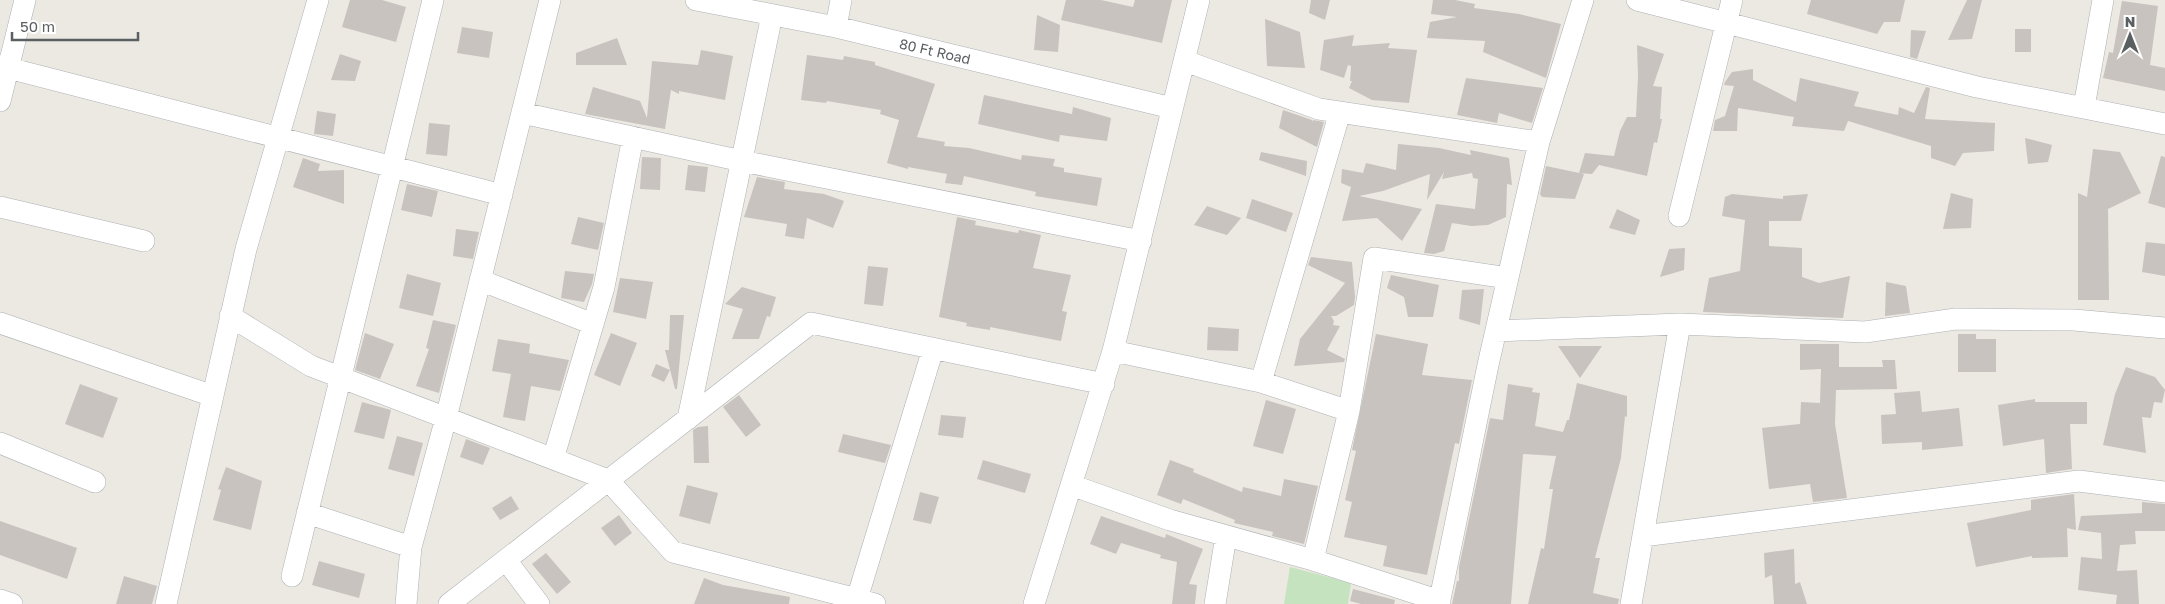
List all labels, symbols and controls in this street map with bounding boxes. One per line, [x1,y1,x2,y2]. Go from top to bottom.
scale bar [12,10,139,42]
north arrow [2105,10,2155,60]
text: N [2125,13,2135,30]
text: 50 m [20,17,55,35]
street label: 80 Ft Road [898,35,972,67]

